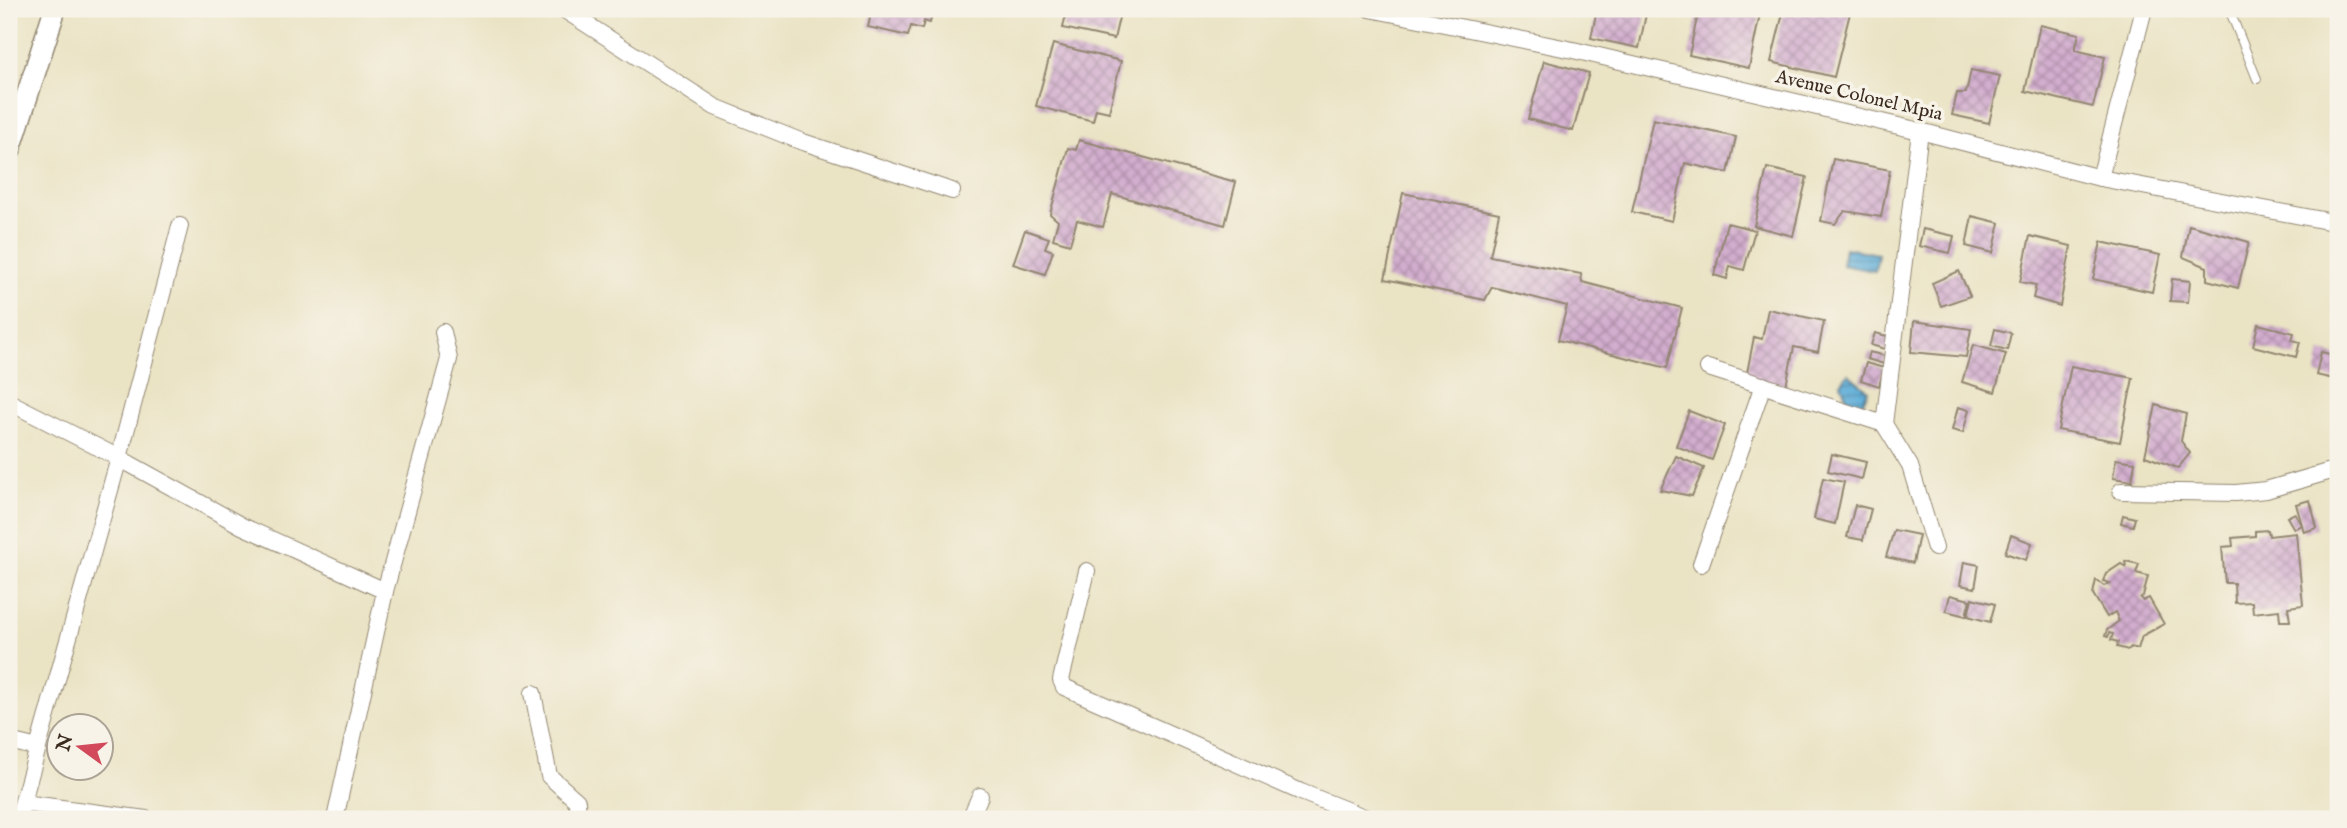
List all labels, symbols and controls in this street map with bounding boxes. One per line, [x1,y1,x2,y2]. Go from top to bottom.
street label: Avenue Colonel Mpia [1772,65,1946,127]
north arrow [46,712,116,782]
text: N [52,732,79,755]

